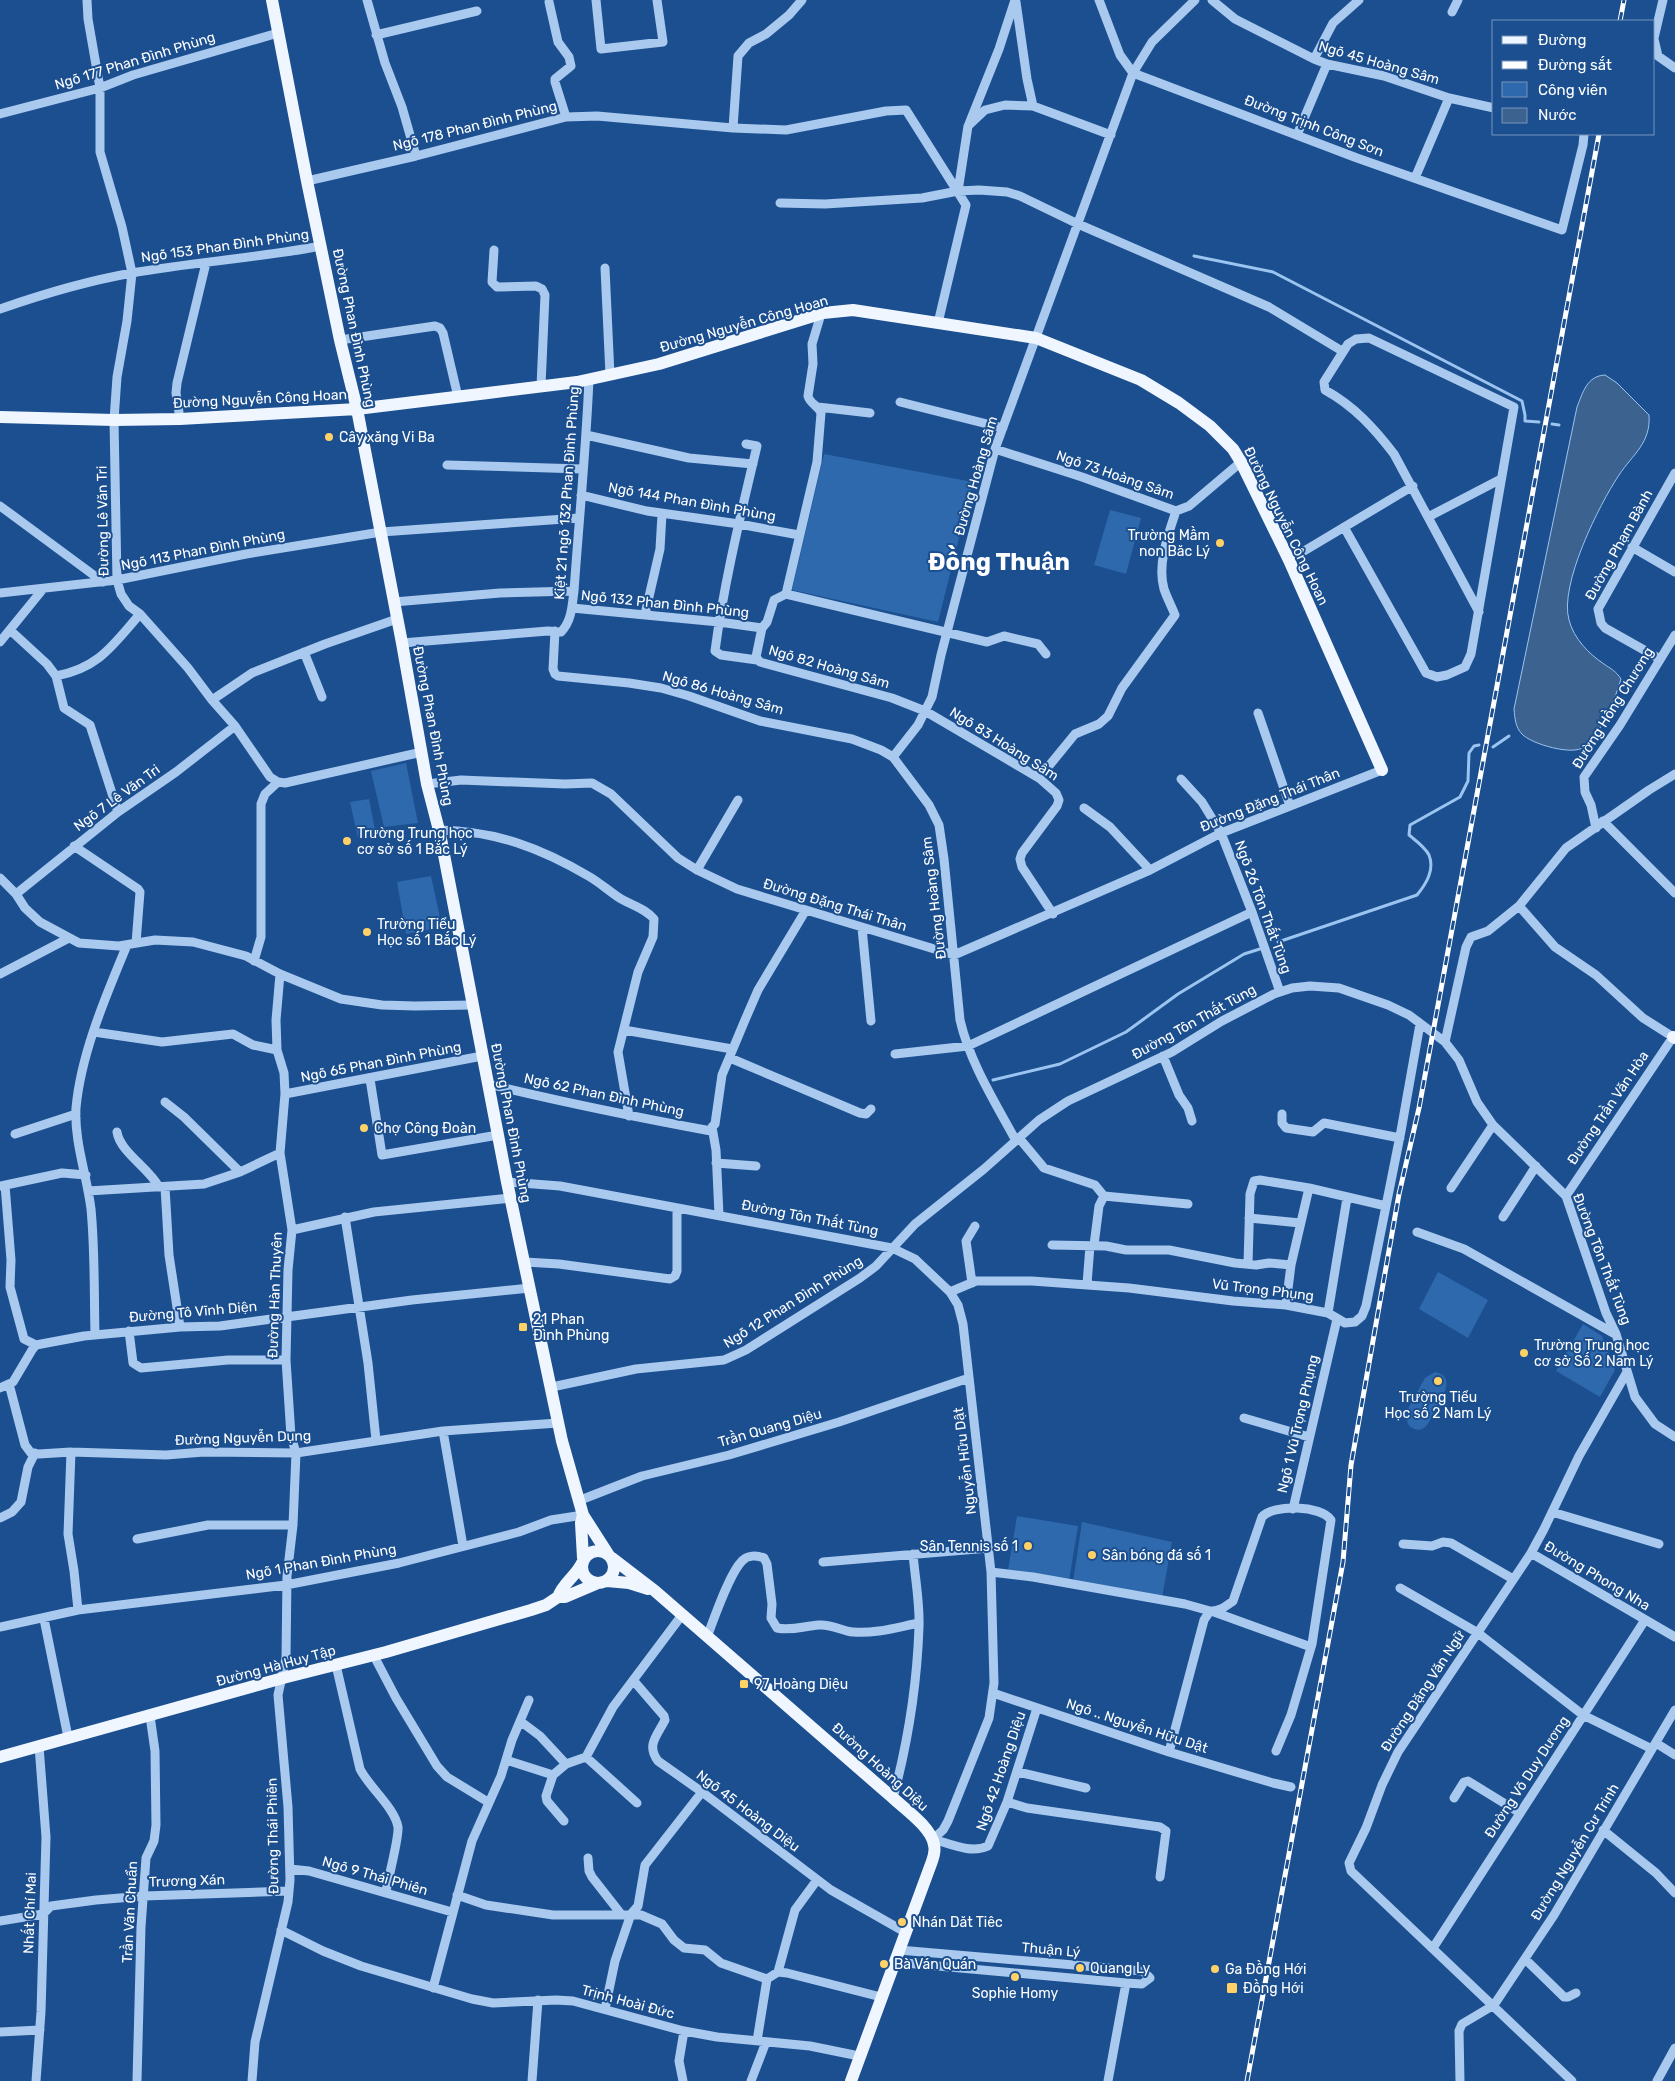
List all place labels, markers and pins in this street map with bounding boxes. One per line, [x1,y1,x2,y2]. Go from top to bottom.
place label: Cây xăng Vi Ba [339,429,435,446]
marker: Cây xăng Vi Ba [323,431,335,443]
place label: Trường Mầm non Băc Lý [1128,526,1210,560]
marker: Trường Mầm non Băc Lý [1214,537,1226,549]
place label: Trường Trung học cơ sở số 1 Bắc Lý [357,825,473,858]
marker: Trường Trung học cơ sở số 1 Bắc Lý [341,835,353,847]
place label: Trường Tiểu Học số 1 Bắc Lý [377,916,477,949]
marker: Trường Tiểu Học số 1 Bắc Lý [361,926,373,938]
place label: Chợ Công Đoàn [374,1120,476,1137]
marker: Chợ Công Đoàn [358,1122,370,1134]
place label: 21 Phan Đình Phùng [533,1311,609,1344]
marker: 21 Phan Đình Phùng [517,1321,529,1333]
place label: Trường Trung học cơ sở Số 2 Nam Lý [1534,1337,1654,1370]
marker: Trường Trung học cơ sở Số 2 Nam Lý [1518,1347,1530,1359]
marker: Trường Tiểu Học số 2 Nam Lý [1432,1375,1444,1387]
place label: Trường Tiểu Học số 2 Nam Lý [1385,1389,1492,1422]
place label: Sân Tennis số 1 [920,1537,1018,1555]
marker: Sân Tennis số 1 [1022,1540,1034,1552]
place label: Sân bóng đá số 1 [1102,1546,1211,1564]
marker: Sân bóng đá số 1 [1086,1549,1098,1561]
place label: 97 Hoàng Diệu [754,1676,848,1693]
marker: 97 Hoàng Diệu [738,1678,750,1690]
place label: Nhán Dăt Tiêc [912,1914,1003,1931]
marker: Nhán Dăt Tiêc [896,1916,908,1928]
place label: Bà Ván Quán [894,1956,976,1973]
marker: Bà Ván Quán [878,1958,890,1970]
place label: Quang Ly [1090,1960,1150,1977]
place label: Ga Đồng Hới [1225,1960,1306,1978]
marker: Quang Ly [1074,1962,1086,1974]
marker: Ga Đồng Hới [1209,1963,1221,1975]
marker: Sophie Homy [1009,1971,1021,1983]
place label: Đồng Hới [1243,1979,1304,1997]
marker: Đồng Hới [1225,1981,1239,1995]
place label: Sophie Homy [972,1985,1058,2002]

